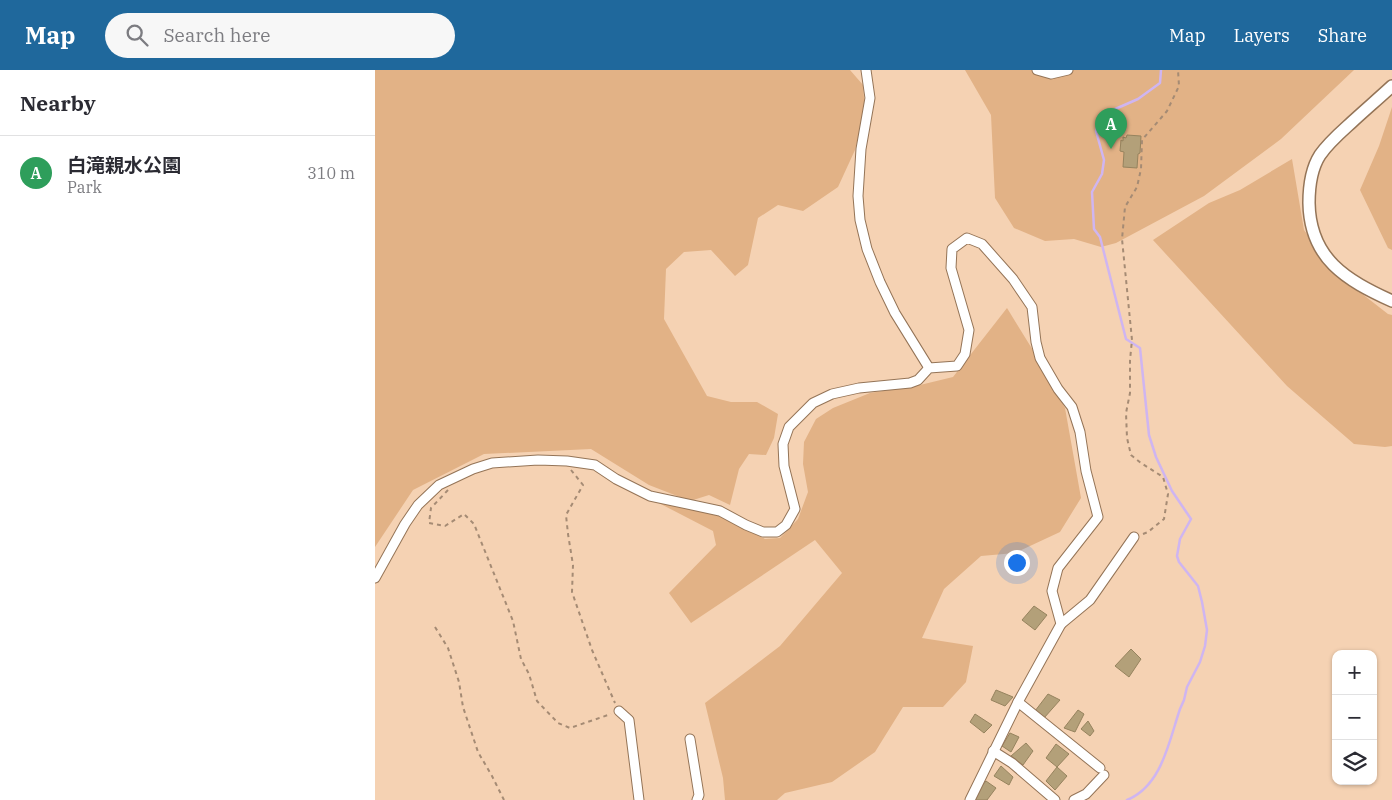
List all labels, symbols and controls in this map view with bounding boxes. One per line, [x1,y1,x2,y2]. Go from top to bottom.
search box [105,13,455,58]
text: Map [25,19,75,51]
icon: search [123,21,151,49]
text: Search here [163,23,270,47]
text: Map [1169,24,1206,47]
text: Layers [1234,24,1290,47]
text: Share [1318,24,1367,47]
text: Nearby [20,89,96,117]
pin: A [1095,108,1127,149]
text: 白滝親水公園 [67,153,181,177]
text: A [30,163,42,183]
text: 310 m [307,163,355,183]
text: Park [67,177,102,197]
your location [1004,550,1030,576]
map controls [1332,650,1377,785]
button: + [1332,650,1377,695]
button: − [1332,695,1377,740]
button: layers [1332,740,1377,785]

